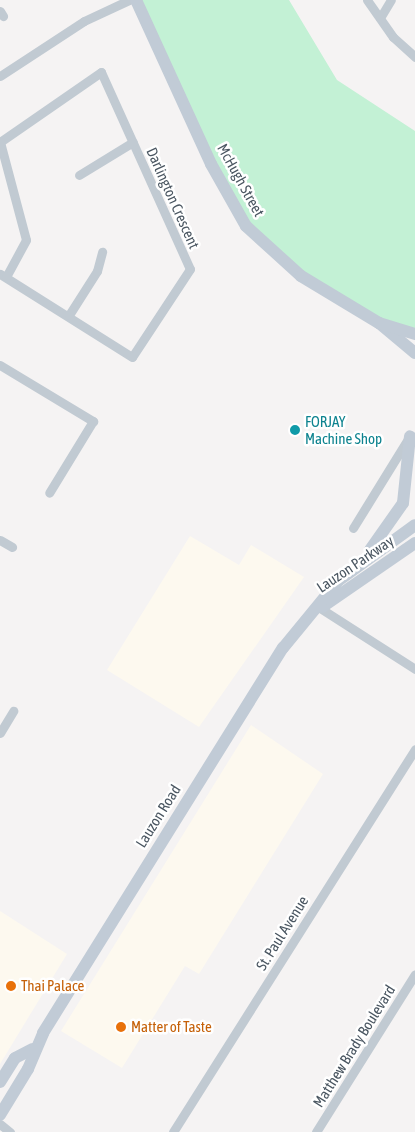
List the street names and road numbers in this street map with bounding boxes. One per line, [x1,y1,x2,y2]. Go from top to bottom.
street label: McHugh Street [214,141,268,219]
street label: Darlington Crescent [143,145,203,251]
street label: Lauzon Parkway [313,532,397,596]
street label: Lauzon Road [132,781,184,851]
street label: St. Paul Avenue [252,893,312,973]
street label: Matthew Brady Boulevard [309,982,399,1110]

